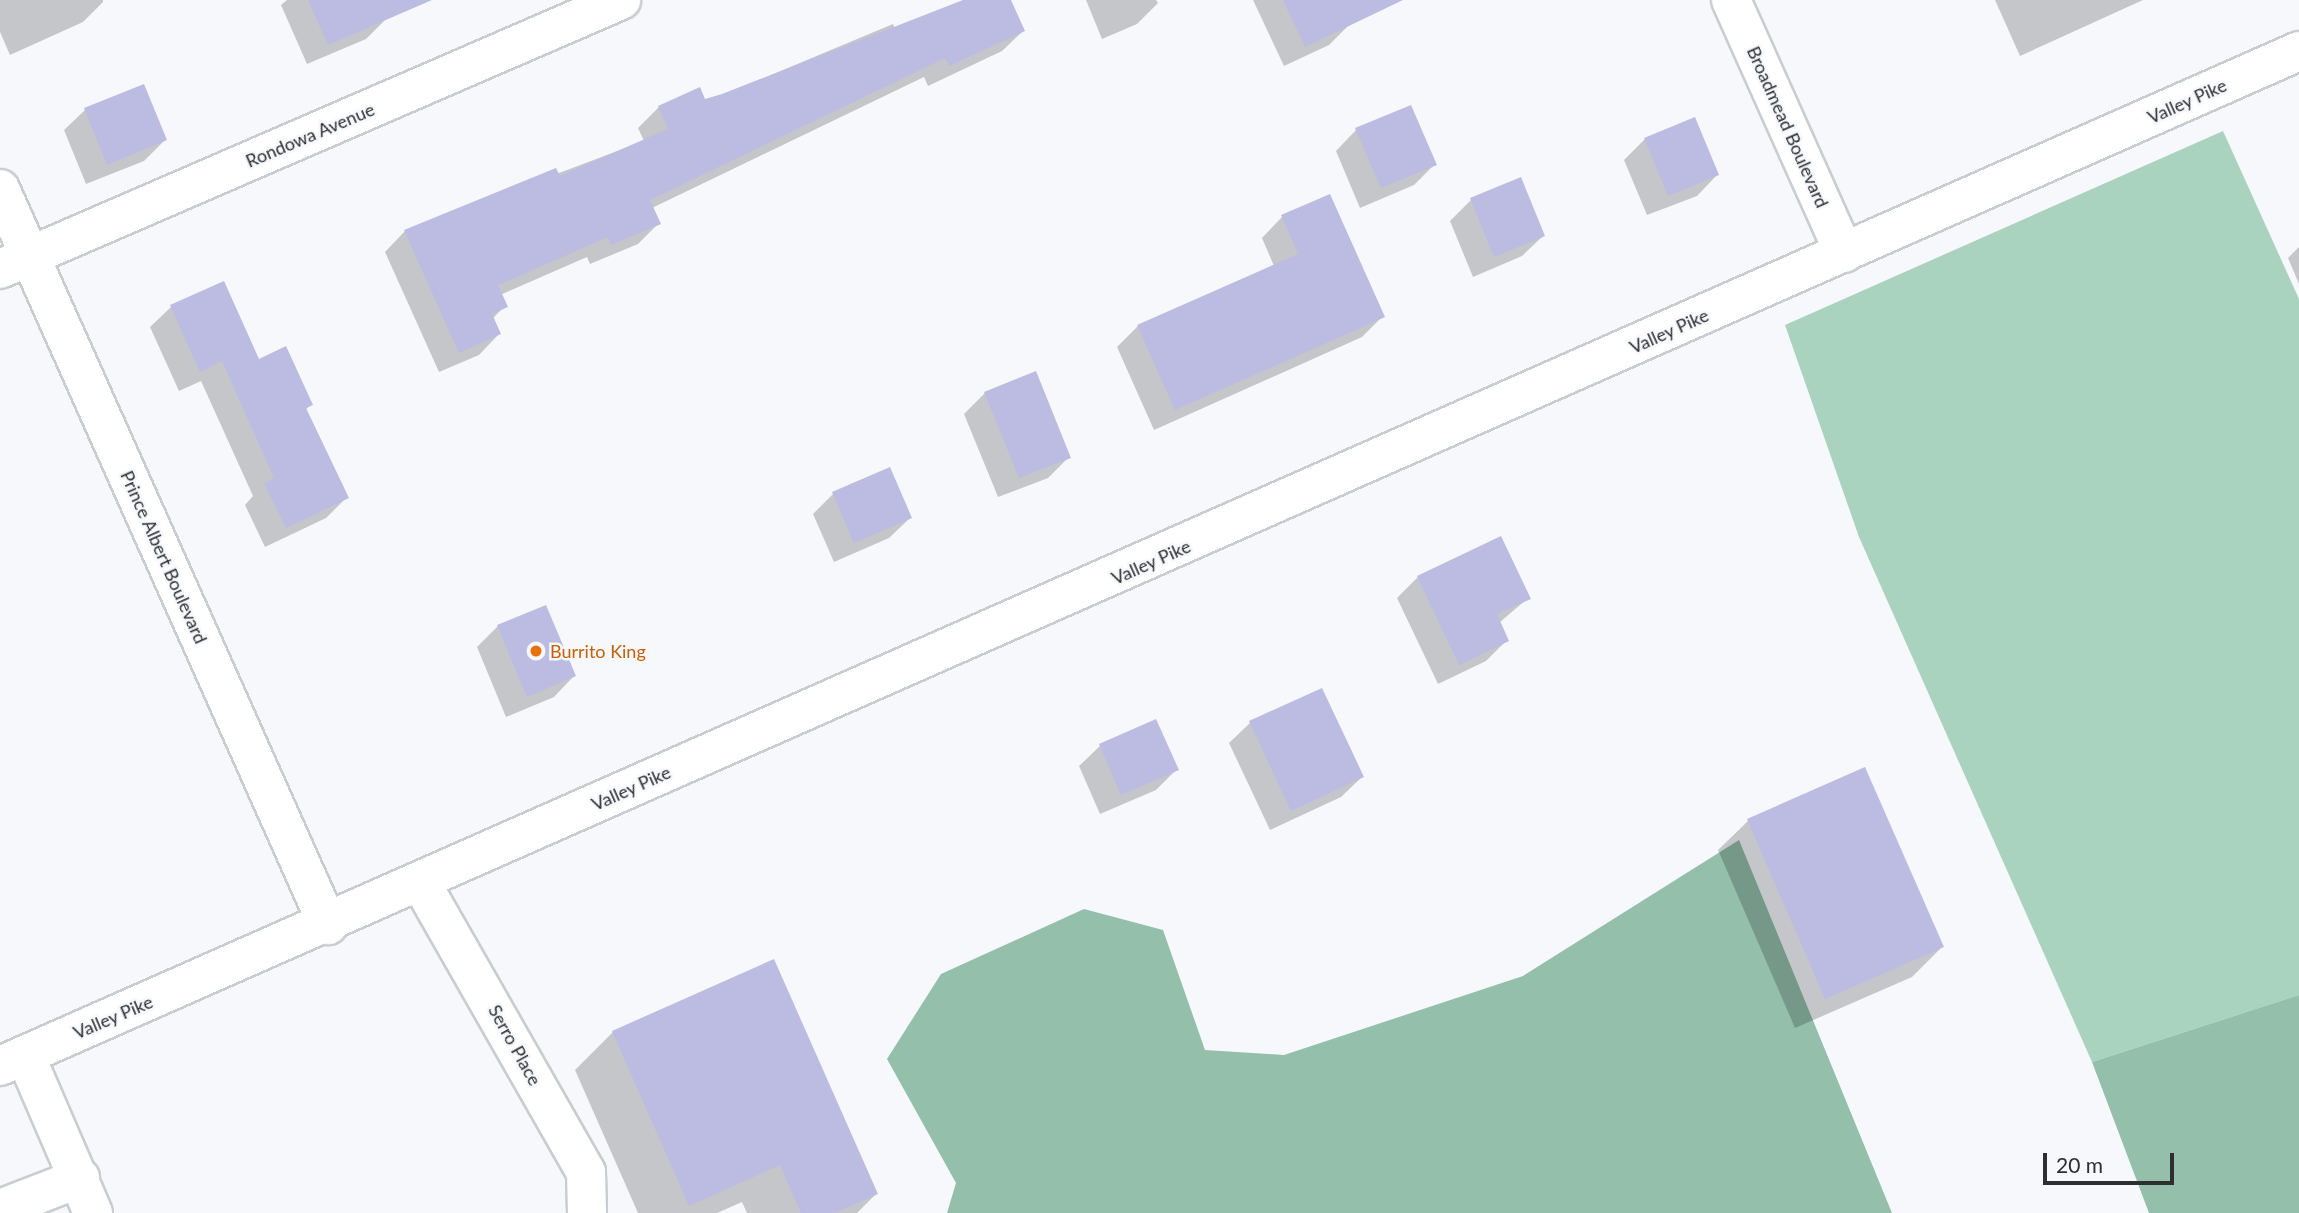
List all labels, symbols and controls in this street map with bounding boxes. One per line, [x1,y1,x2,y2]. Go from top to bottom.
street label: Broadmead Boulevard [1743,43,1833,211]
street label: Valley Pike [2144,74,2230,128]
street label: Rondowa Avenue [242,98,378,172]
street label: Valley Pike [1626,304,1712,358]
street label: Prince Albert Boulevard [116,467,212,647]
street label: Valley Pike [1108,535,1194,589]
place label: Burrito King [550,640,646,662]
marker: Burrito King [528,643,544,659]
street label: Valley Pike [588,761,674,815]
street label: Valley Pike [70,991,156,1043]
street label: Serro Place [484,1001,546,1089]
scale bar [2047,1140,2178,1184]
text: 20 m [2056,1152,2103,1177]

